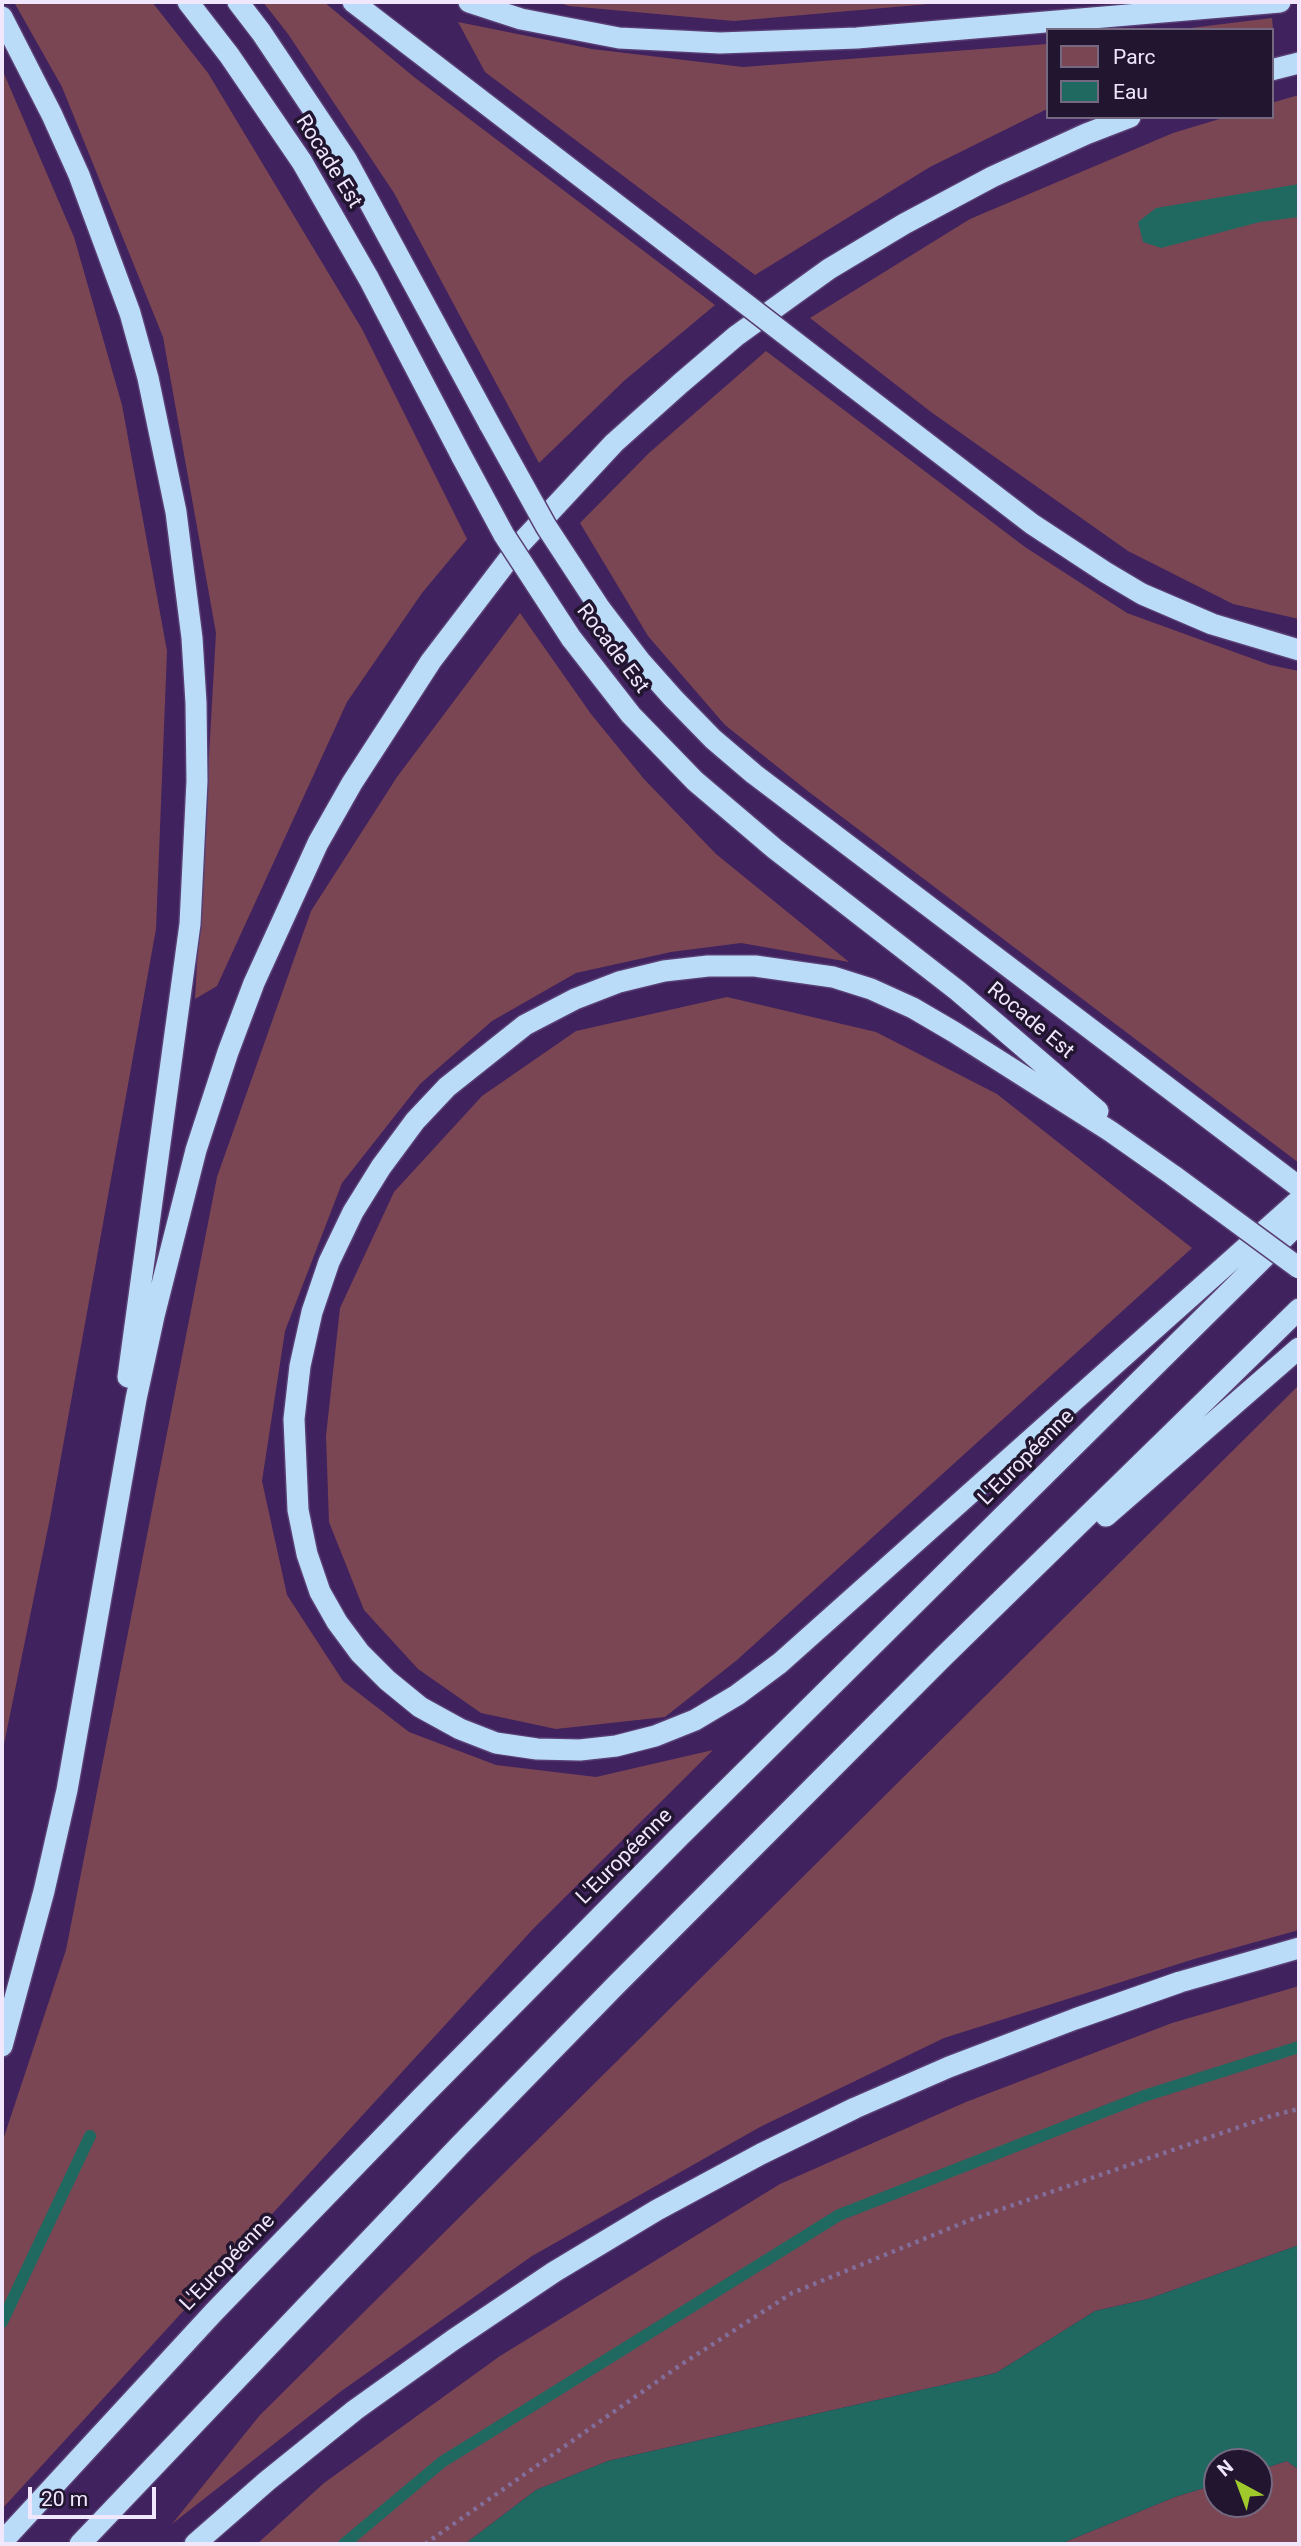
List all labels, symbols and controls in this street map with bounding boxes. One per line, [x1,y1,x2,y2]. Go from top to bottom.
legend [1046,28,1273,119]
text: Parc [1113,45,1155,69]
text: Eau [1113,80,1148,104]
street label: Rocade Est [289,111,367,213]
street label: Rocade Est [570,599,654,699]
street label: Rocade Est [982,978,1078,1064]
street label: L'Européenne [974,1405,1080,1511]
street label: L'Européenne [572,1804,678,1910]
street label: L'Européenne [175,2209,281,2317]
north arrow [1203,2448,1273,2518]
text: N [1213,2455,1238,2481]
scale bar [32,2472,159,2516]
text: 20 m [41,2487,88,2511]

